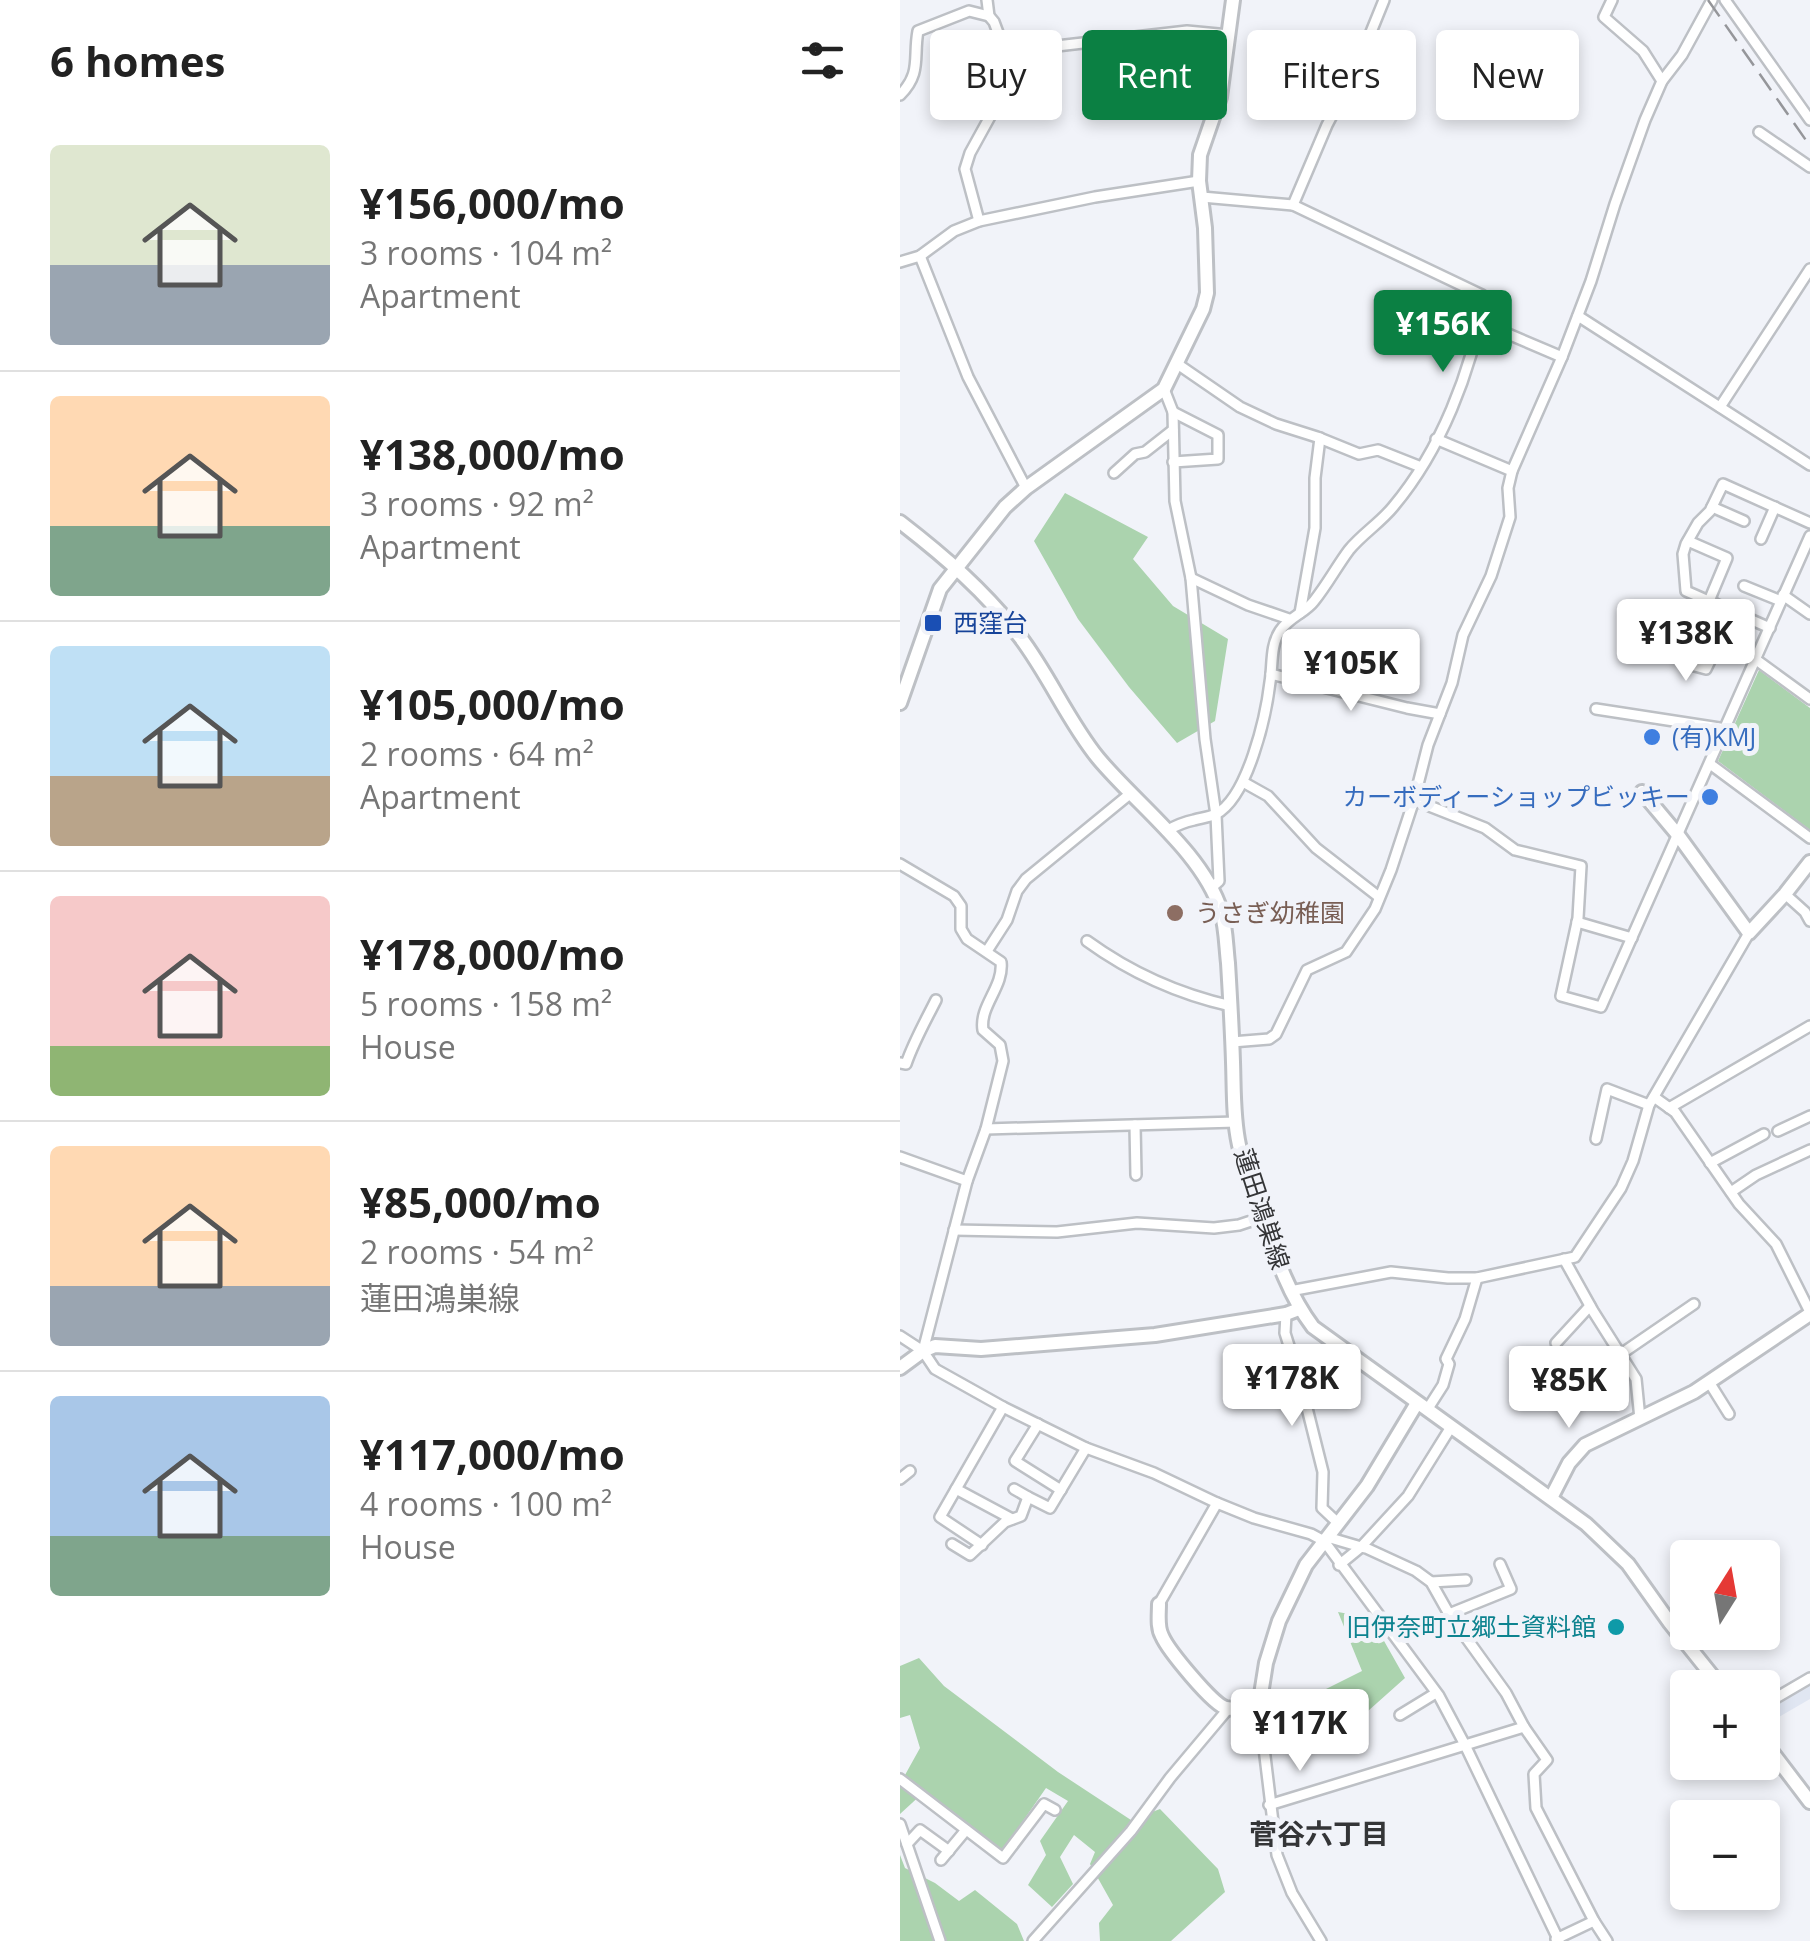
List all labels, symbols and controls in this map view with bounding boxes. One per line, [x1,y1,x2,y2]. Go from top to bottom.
chip: Buy [930,30,1062,120]
chip: Rent [1082,30,1227,120]
chip: Filters [1247,30,1416,120]
chip: New [1436,30,1579,120]
text: 6 homes [50,32,225,89]
icon: filters [795,33,850,88]
text: ¥156,000/mo [360,174,625,231]
icon: home [130,185,250,305]
text: 3 rooms · 104 m² [360,231,612,274]
text: Apartment [360,274,521,317]
pin: ¥156K [1373,290,1513,375]
text: ¥156K [1396,301,1490,344]
text: ¥138,000/mo [360,425,625,482]
icon: home [130,436,250,556]
text: 3 rooms · 92 m² [360,482,594,525]
text: Apartment [360,525,521,568]
pin: ¥138K [1616,599,1756,684]
place label: 西窪台 [953,605,1028,639]
text: ¥138K [1639,610,1733,653]
marker: 西窪台 [922,612,944,634]
pin: ¥105K [1281,629,1421,714]
text: ¥105K [1304,640,1398,683]
text: ¥105,000/mo [360,675,625,732]
icon: home [130,686,250,806]
place label: (有)KMJ [1672,719,1756,753]
marker: (有)KMJ [1641,726,1663,748]
text: 2 rooms · 64 m² [360,732,594,775]
text: Apartment [360,775,521,818]
place label: カーボディーショップビッキー [1342,779,1690,813]
marker: カーボディーショップビッキー [1699,786,1721,808]
place label: うさぎ幼稚園 [1195,895,1345,929]
marker: うさぎ幼稚園 [1164,902,1186,924]
text: ¥178,000/mo [360,925,625,982]
icon: home [130,936,250,1056]
text: 5 rooms · 158 m² [360,982,612,1025]
text: House [360,1025,456,1068]
street label: 蓮田鴻巣線 [1227,1144,1298,1273]
text: ¥85,000/mo [360,1173,601,1230]
icon: home [130,1186,250,1306]
text: 2 rooms · 54 m² [360,1230,594,1273]
text: 蓮田鴻巣線 [360,1276,520,1319]
pin: ¥178K [1222,1344,1362,1429]
pin: ¥85K [1510,1346,1628,1431]
text: ¥178K [1245,1355,1339,1398]
text: ¥85K [1531,1357,1607,1400]
text: ¥117,000/mo [360,1425,625,1482]
icon: home [130,1436,250,1556]
text: 4 rooms · 100 m² [360,1482,612,1525]
text: House [360,1525,456,1568]
north arrow [1670,1540,1780,1650]
map controls [1670,1540,1780,1910]
place label: 旧伊奈町立郷土資料館 [1346,1609,1596,1643]
marker: 旧伊奈町立郷土資料館 [1605,1616,1627,1638]
button: + [1670,1670,1780,1780]
pin: ¥117K [1230,1689,1370,1774]
text: ¥117K [1253,1700,1347,1743]
button: − [1670,1800,1780,1910]
district label: 菅谷六丁目 [1249,1814,1389,1852]

